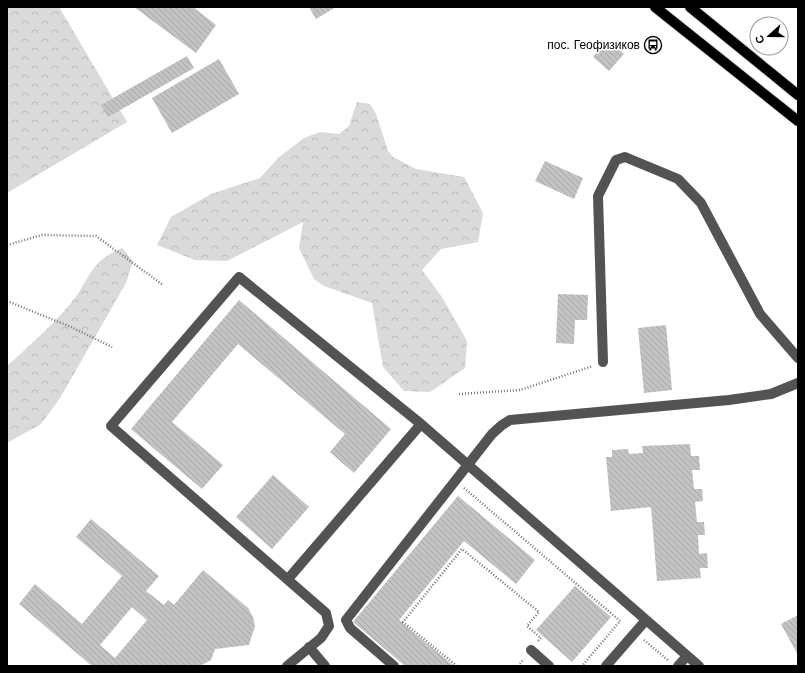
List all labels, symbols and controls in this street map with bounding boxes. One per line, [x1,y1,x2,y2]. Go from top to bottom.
north arrow [749,16,789,56]
text: С [753,33,768,45]
bus stop icon: пос. Геофизиков [643,35,663,55]
place label: пос. Геофизиков [547,38,640,52]

